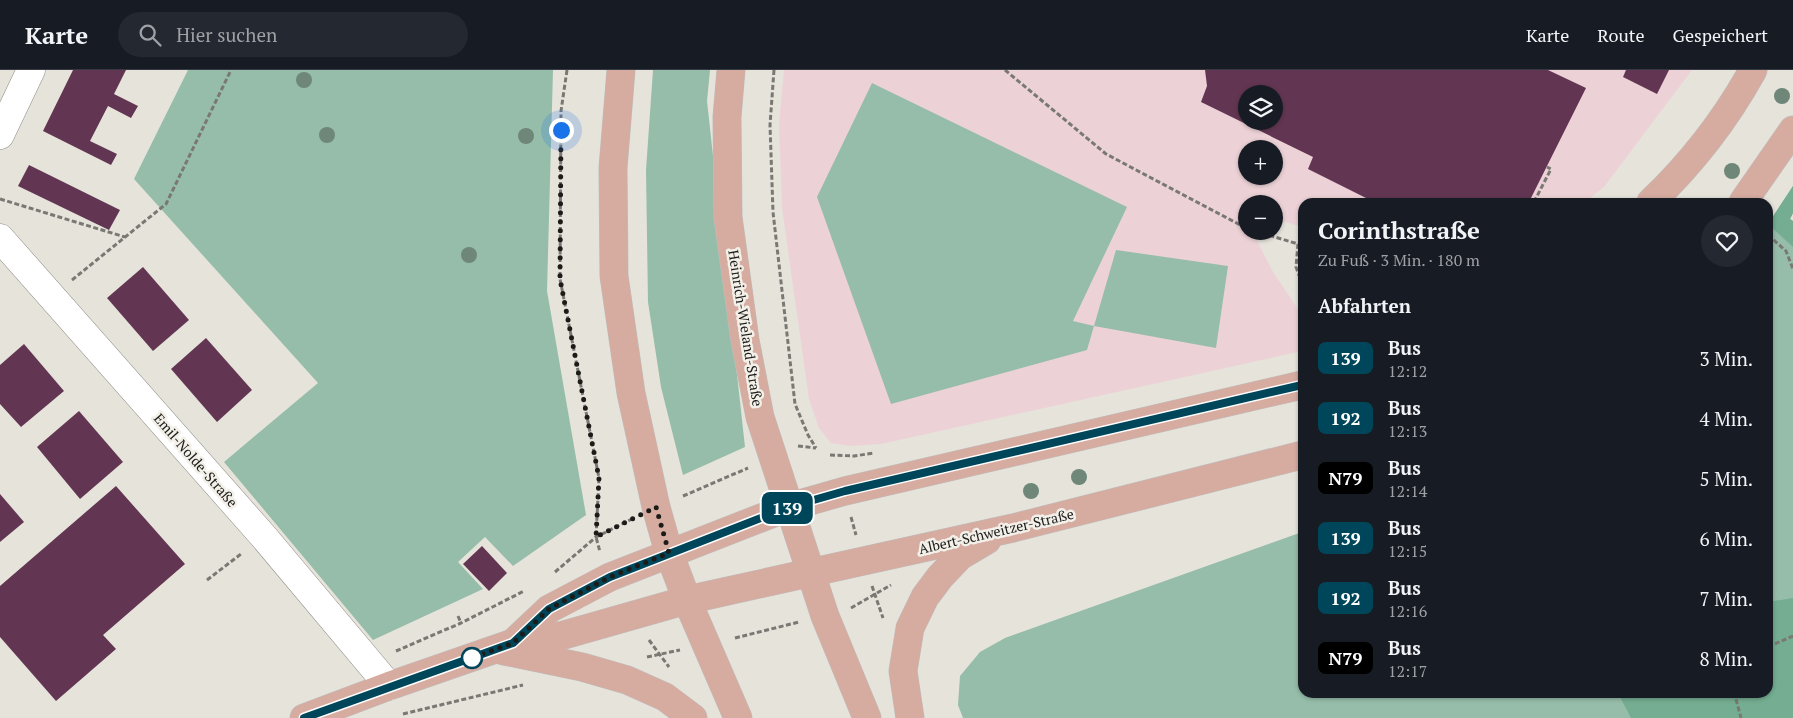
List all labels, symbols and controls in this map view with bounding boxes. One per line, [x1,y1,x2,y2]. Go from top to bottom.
search box [118,12,468,57]
text: Karte [25,19,88,51]
icon: search [136,21,164,49]
text: Hier suchen [176,22,277,47]
text: Karte [1526,23,1569,47]
text: Route [1597,23,1645,47]
text: Gespeichert [1673,23,1768,47]
map controls [1238,85,1283,240]
button: layers [1238,85,1283,130]
your location [549,118,574,143]
button: + [1238,140,1283,185]
button: − [1238,195,1283,240]
text: Corinthstraße [1318,214,1480,246]
button: heart [1701,215,1753,267]
street label: Heinrich-Wieland-Straße [724,248,768,408]
text: Zu Fuß · 3 Min. · 180 m [1318,249,1480,271]
text: Abfahrten [1318,293,1411,318]
text: Bus [1388,335,1421,360]
text: 139 [1330,346,1361,370]
text: 3 Min. [1699,346,1753,371]
text: 12:12 [1388,360,1427,382]
text: Bus [1388,395,1421,420]
text: 192 [1330,406,1361,430]
text: 4 Min. [1699,406,1753,431]
street label: Emil-Nolde-Straße [150,409,242,511]
text: 12:13 [1388,420,1427,442]
text: Bus [1388,455,1421,480]
text: N79 [1329,466,1362,490]
text: 5 Min. [1699,466,1753,491]
text: 12:14 [1388,480,1427,502]
line badge: 139 [758,492,816,524]
text: 139 [772,496,802,520]
street label: Albert-Schweitzer-Straße [917,504,1075,558]
text: Bus [1388,515,1421,540]
text: 139 [1330,526,1361,550]
text: 6 Min. [1699,526,1753,551]
text: 12:15 [1388,540,1427,562]
text: Bus [1388,575,1421,600]
text: 192 [1330,586,1361,610]
text: 7 Min. [1699,586,1753,611]
text: 12:16 [1388,600,1427,622]
text: Bus [1388,635,1421,660]
text: N79 [1329,646,1362,670]
text: 8 Min. [1699,646,1753,671]
unlabelled marker [461,647,483,669]
text: 12:17 [1388,660,1427,682]

